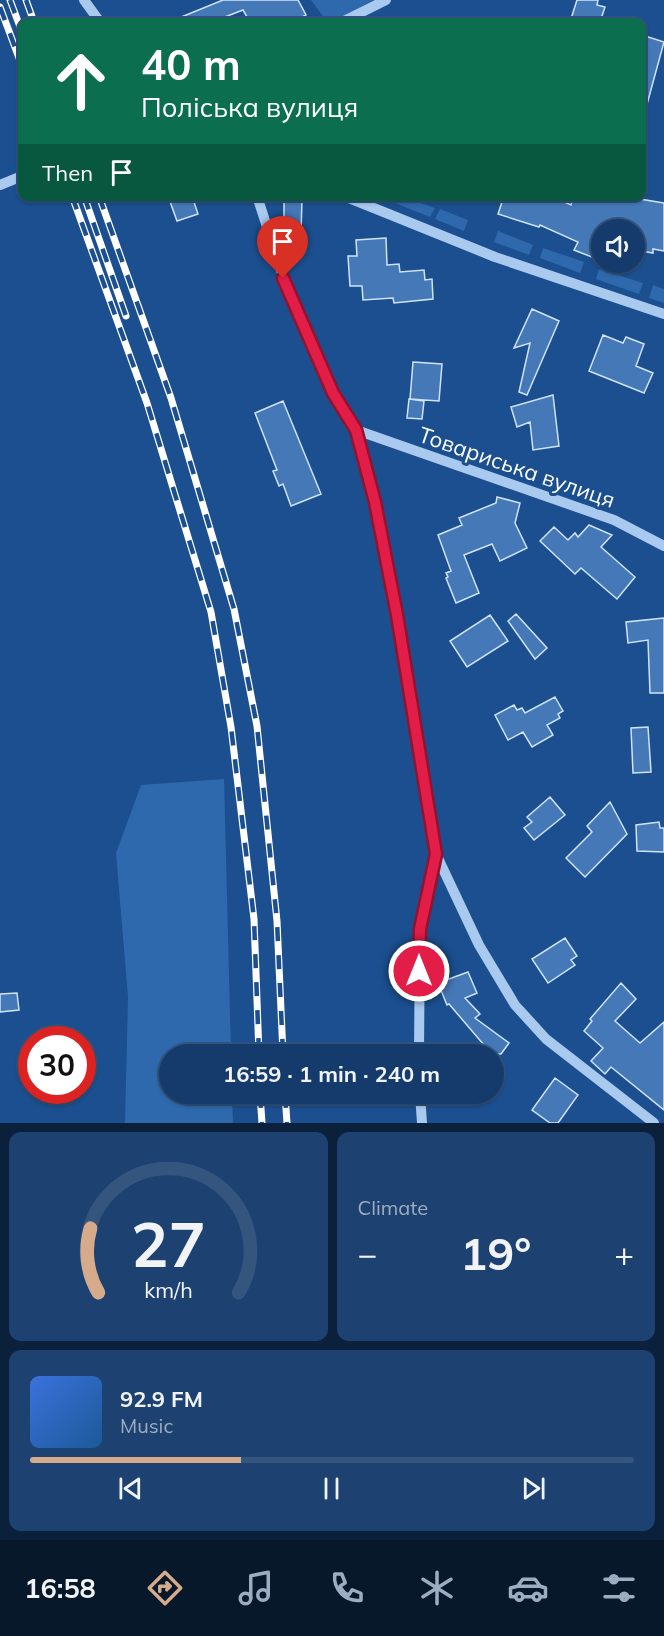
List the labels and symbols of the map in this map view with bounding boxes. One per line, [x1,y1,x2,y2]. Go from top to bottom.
pin [257,216,308,278]
street label: Товариська вулиця [415,420,619,514]
position arrow [387,939,451,1003]
speed limit sign: 30 [18,1026,96,1104]

